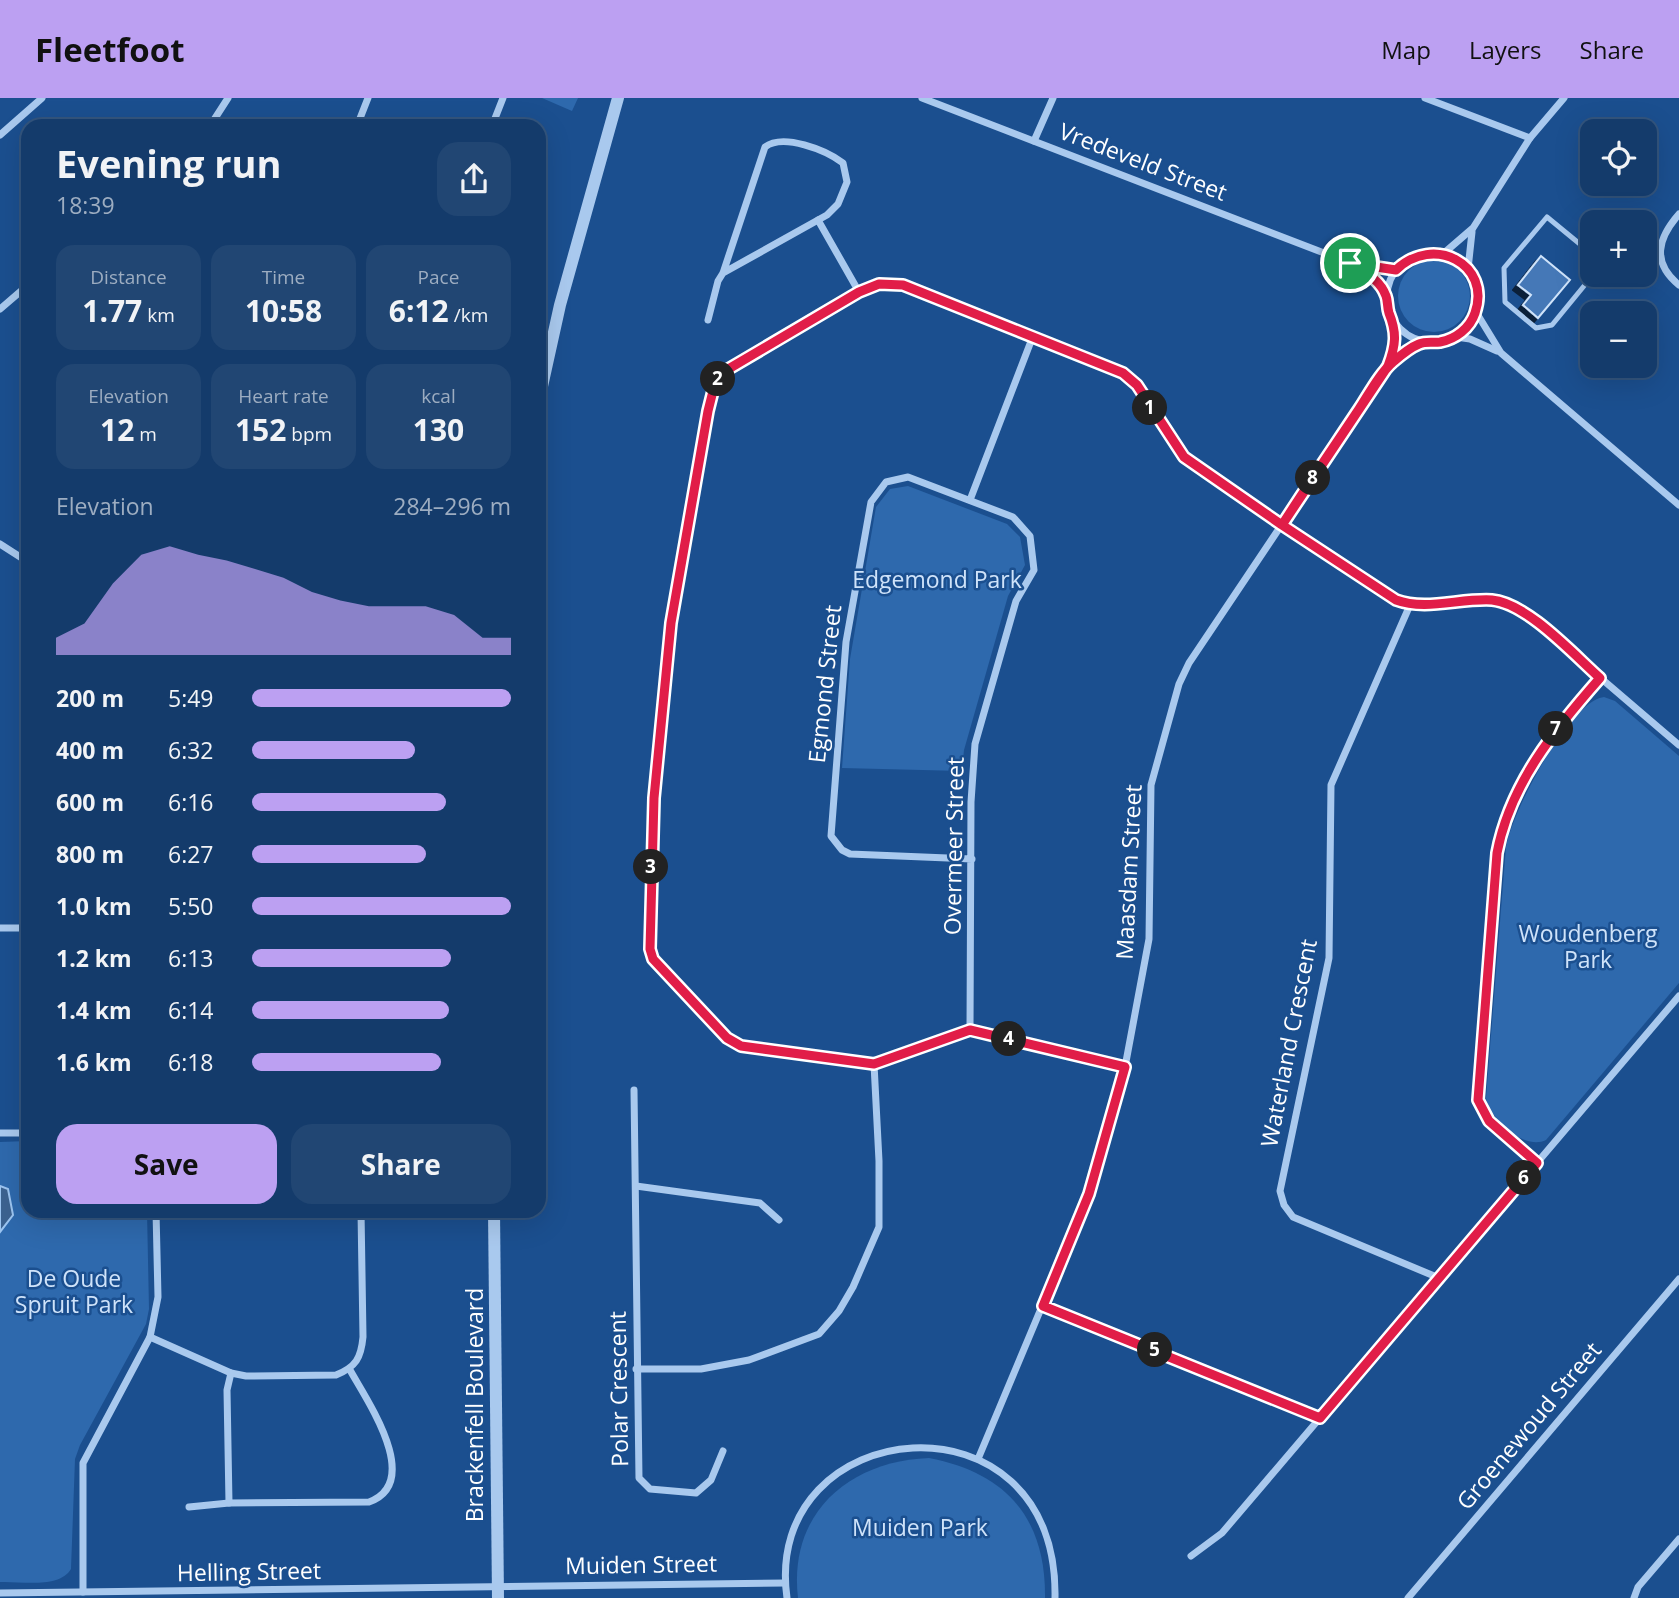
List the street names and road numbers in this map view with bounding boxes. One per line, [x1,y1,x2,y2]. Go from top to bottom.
street label: Vredeveld Street [1055,114,1232,208]
street label: Egmond Street [800,603,848,765]
street label: Overmeer Street [935,756,971,935]
street label: Maasdam Street [1107,783,1149,960]
street label: Waterland Crescent [1252,936,1324,1150]
street label: Brackenfell Boulevard [458,1288,490,1522]
street label: Polar Crescent [601,1311,635,1467]
street label: Groenewoud Street [1448,1335,1608,1516]
street label: Muiden Street [565,1547,717,1581]
street label: Helling Street [177,1554,321,1588]

